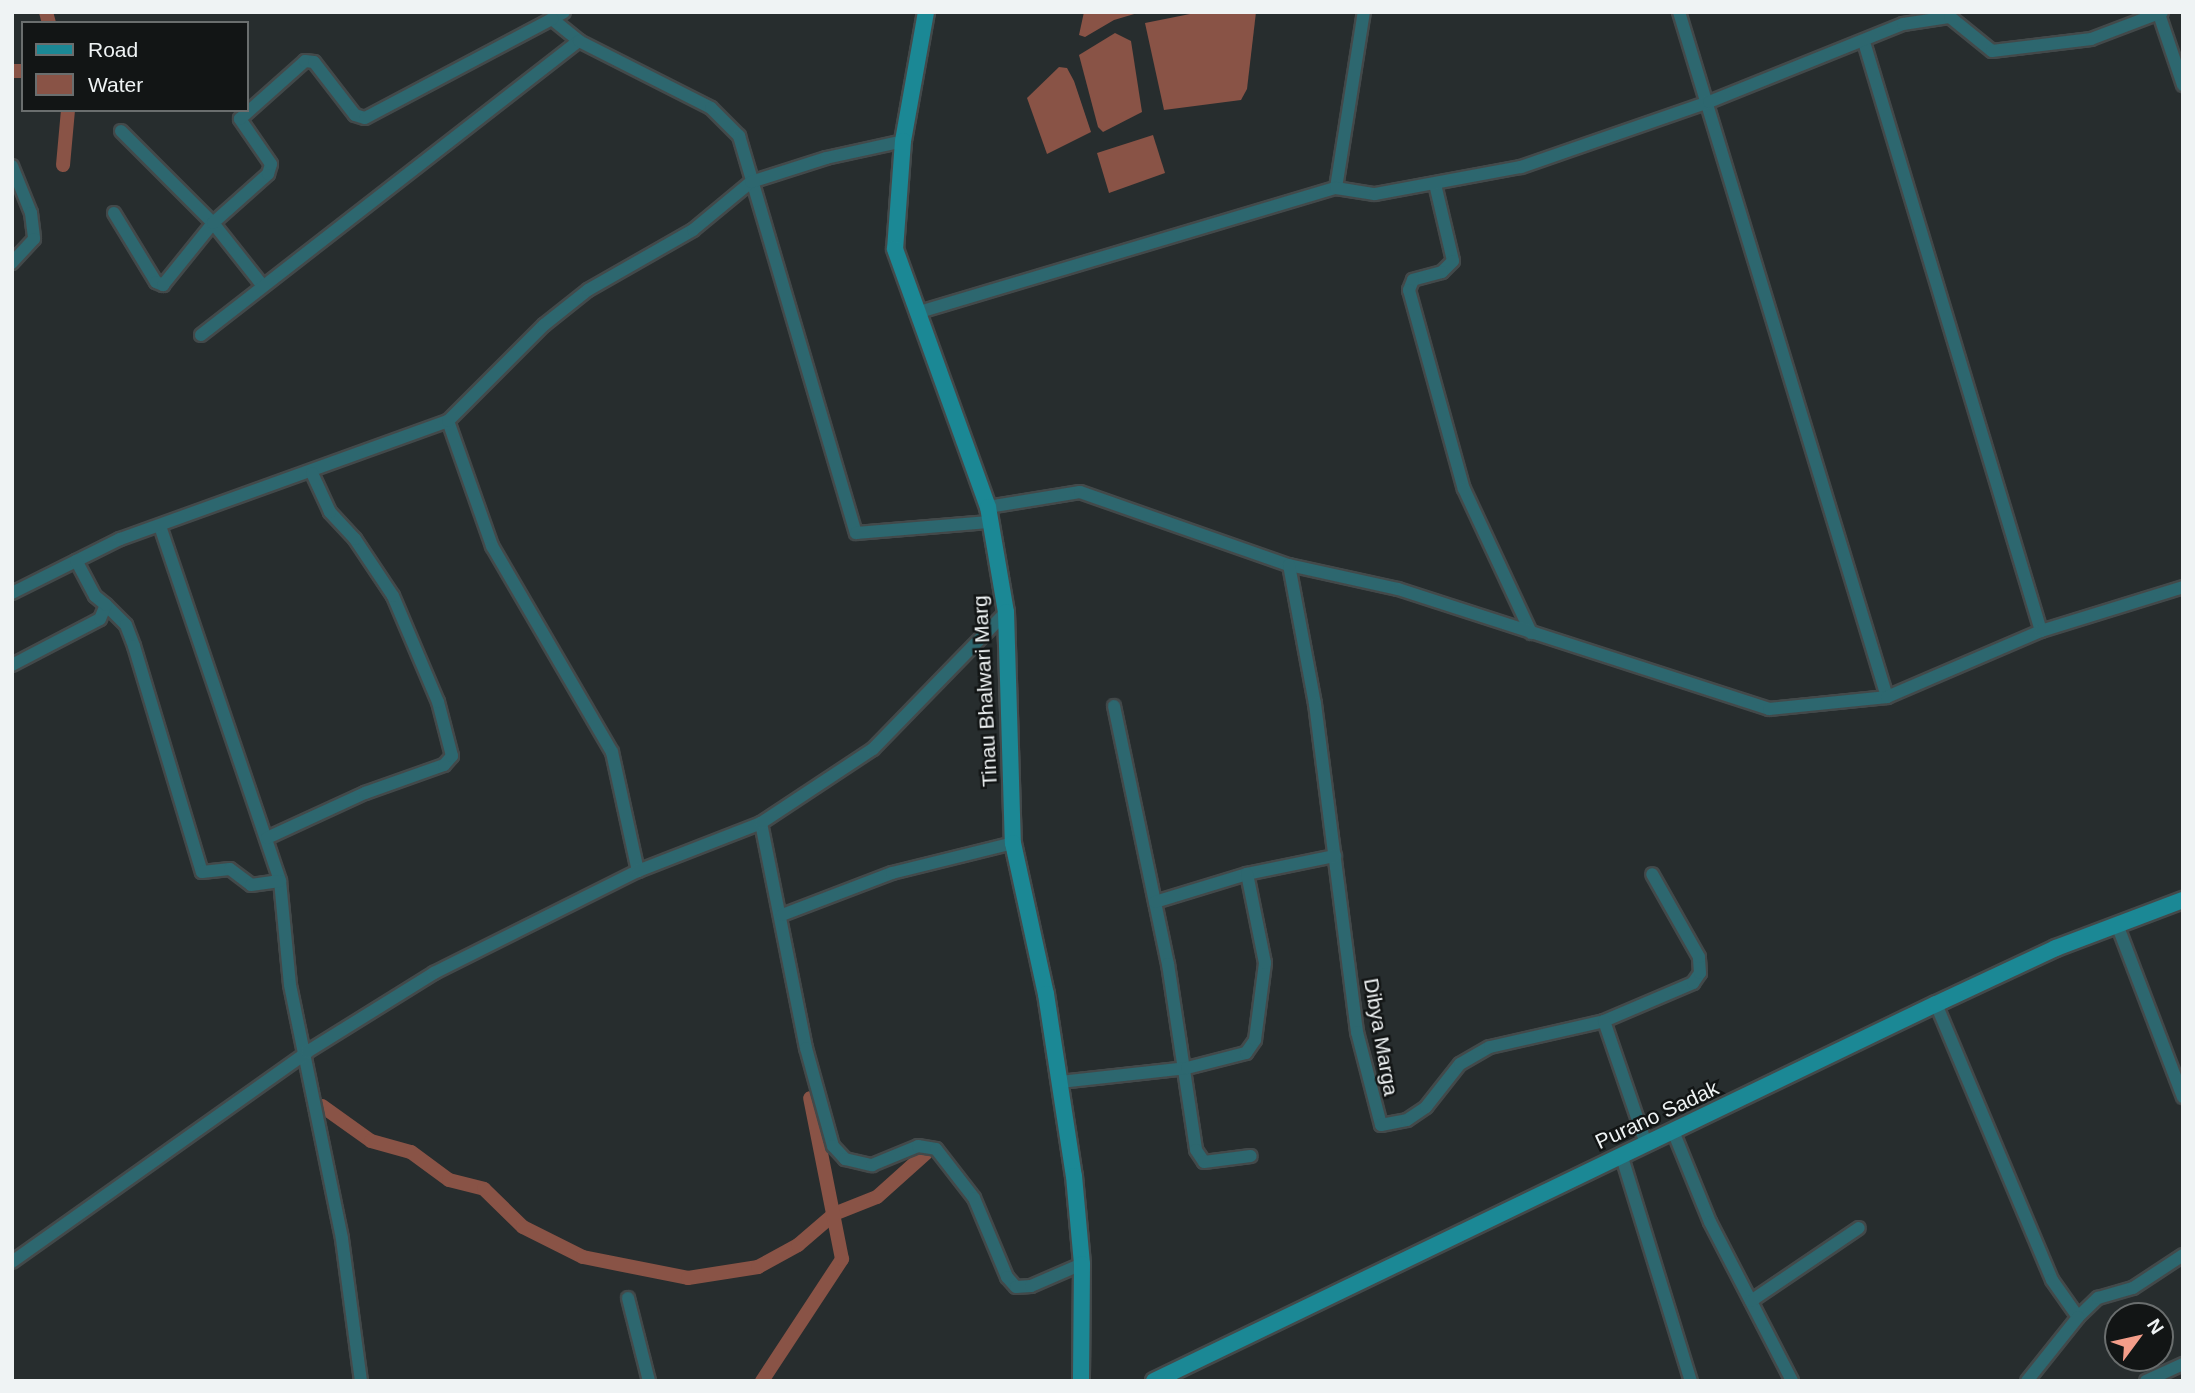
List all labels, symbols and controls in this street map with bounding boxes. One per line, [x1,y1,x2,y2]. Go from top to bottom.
legend [21,21,248,112]
text: Road [88,38,138,61]
text: Water [88,73,143,96]
street label: Tinau Bhalwari Marg [967,595,1003,787]
street label: Dibya Marga [1358,976,1404,1098]
street label: Purano Sadak [1591,1075,1723,1155]
north arrow [2104,1302,2174,1372]
text: N [2143,1315,2168,1338]

